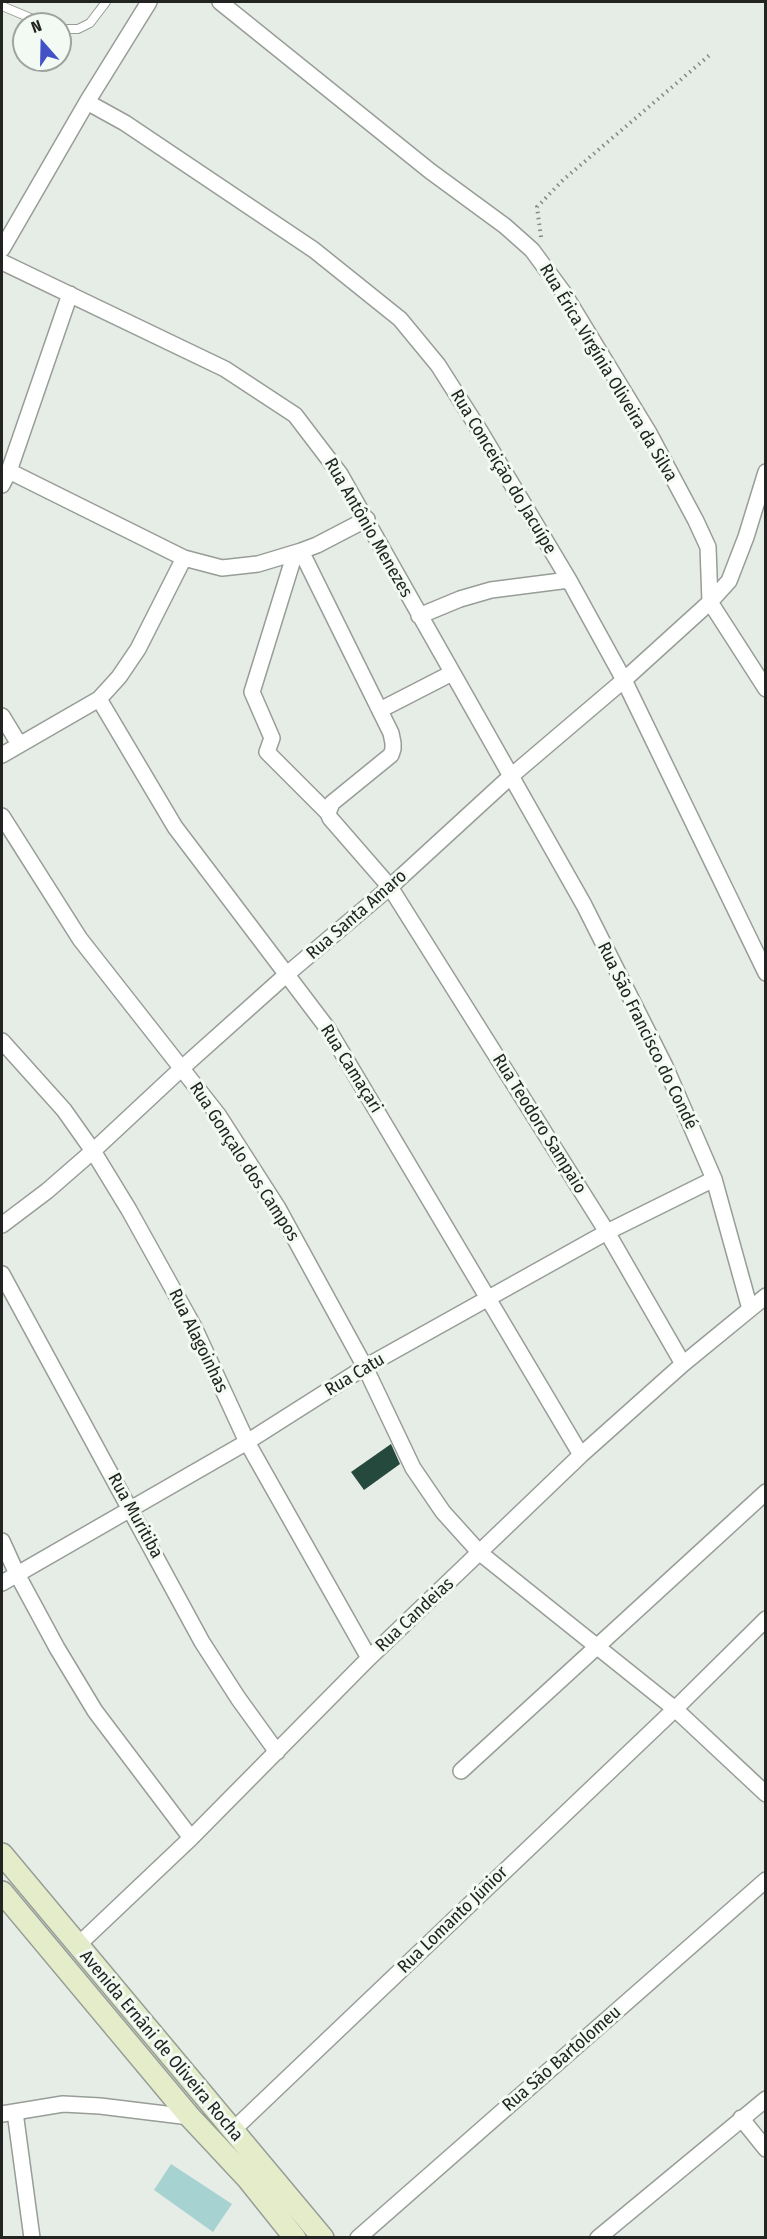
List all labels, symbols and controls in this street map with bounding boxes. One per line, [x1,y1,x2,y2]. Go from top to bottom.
north arrow [12,12,72,72]
text: N [29,16,44,37]
street label: Rua Érica Virgínia Oliveira da Silva [534,260,682,486]
street label: Rua Conceição do Jacuípe [445,386,561,558]
street label: Rua Antônio Menezes [319,454,417,602]
street label: Rua Santa Amaro [302,866,412,964]
street label: Rua São Francisco do Condé [592,939,702,1133]
street label: Rua Camaçari [315,1021,387,1117]
street label: Rua Teodoro Sampaio [487,1050,591,1198]
street label: Rua Gonçalo dos Campos [184,1078,304,1246]
street label: Rua Alagoinhas [164,1286,232,1396]
street label: Rua Catu [321,1349,389,1401]
street label: Rua Muritiba [103,1470,167,1562]
street label: Rua Candeias [371,1573,459,1657]
street label: Rua Lomanto Júnior [393,1862,513,1978]
street label: Avenida Ernâni de Oliveira Rocha [75,1946,247,2146]
street label: Rua São Bartolomeu [498,2002,626,2116]

